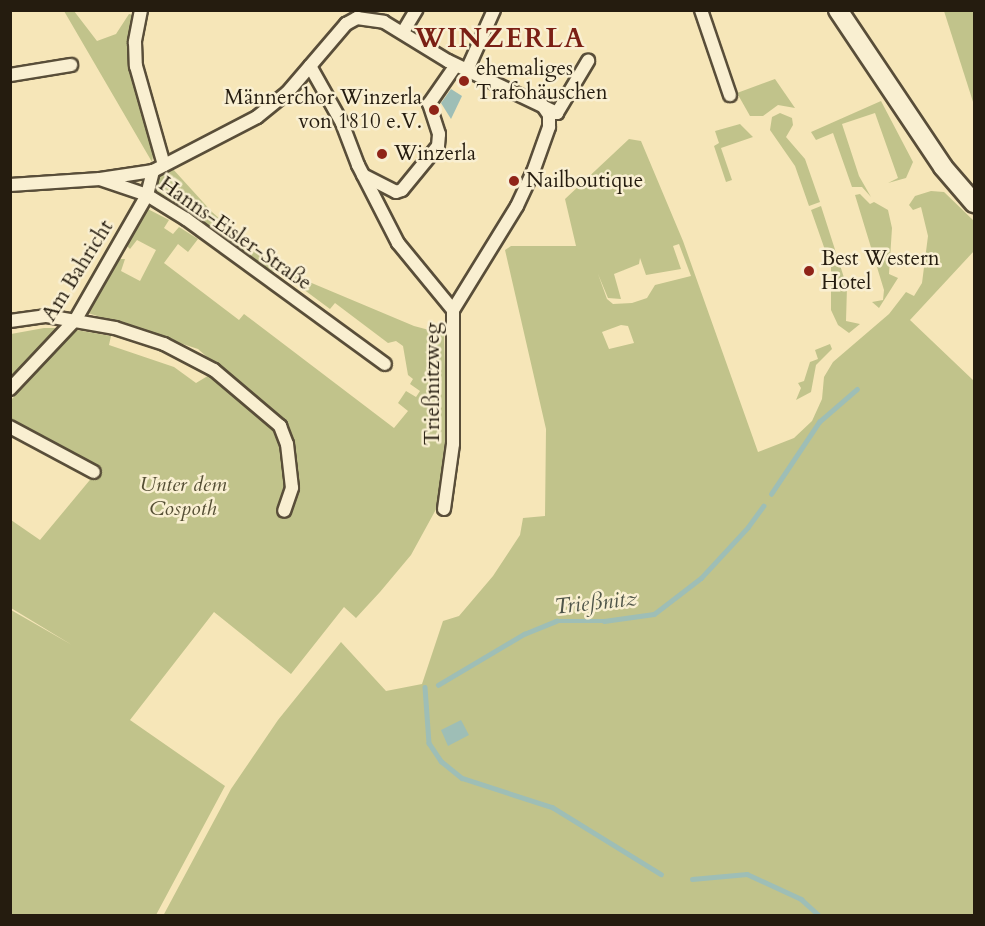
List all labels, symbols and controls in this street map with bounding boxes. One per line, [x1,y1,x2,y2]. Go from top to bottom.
district label: WINZERLA [414,23,586,55]
place label: ehemaliges Trafohäuschen [476,56,608,106]
marker: ehemaliges Trafohäuschen [457,74,471,88]
place label: Männerchor Winzerla von 1810 e.V. [224,85,422,135]
marker: Männerchor Winzerla von 1810 e.V. [427,103,441,117]
place label: Winzerla [394,141,476,167]
marker: Winzerla [375,147,389,161]
place label: Nailboutique [526,168,643,194]
street label: Hanns-Eisler-Straße [154,172,316,296]
marker: Nailboutique [507,174,521,188]
street label: Am Bahricht [37,216,119,326]
place label: Best Western Hotel [821,246,940,296]
marker: Best Western Hotel [802,264,816,278]
street label: Trießnitzweg [420,322,446,446]
park label: Unter dem Cospoth [139,472,227,522]
water label: Trießnitz [553,586,639,620]

